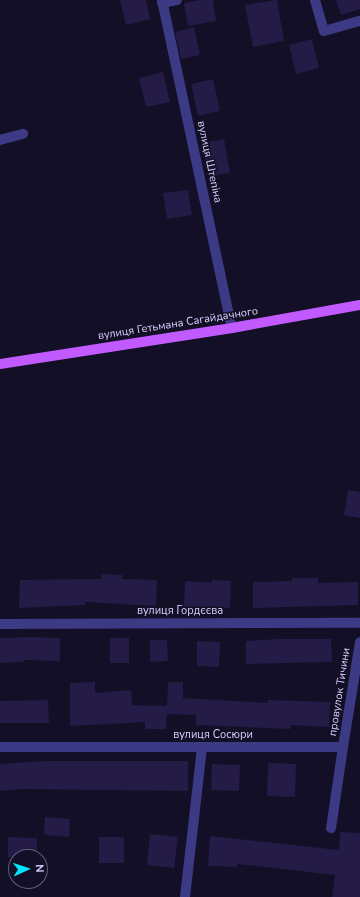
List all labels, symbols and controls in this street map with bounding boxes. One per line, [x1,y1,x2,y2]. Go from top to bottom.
street label: вулиця Штепіна [194,120,224,204]
street label: вулиця Гетьмана Сагайдачного [97,305,259,343]
street label: вулиця Гордєєва [137,604,223,618]
street label: провулок Тичини [326,647,354,737]
street label: вулиця Сосюри [173,728,253,742]
north arrow [8,849,48,889]
text: N [32,864,47,873]

